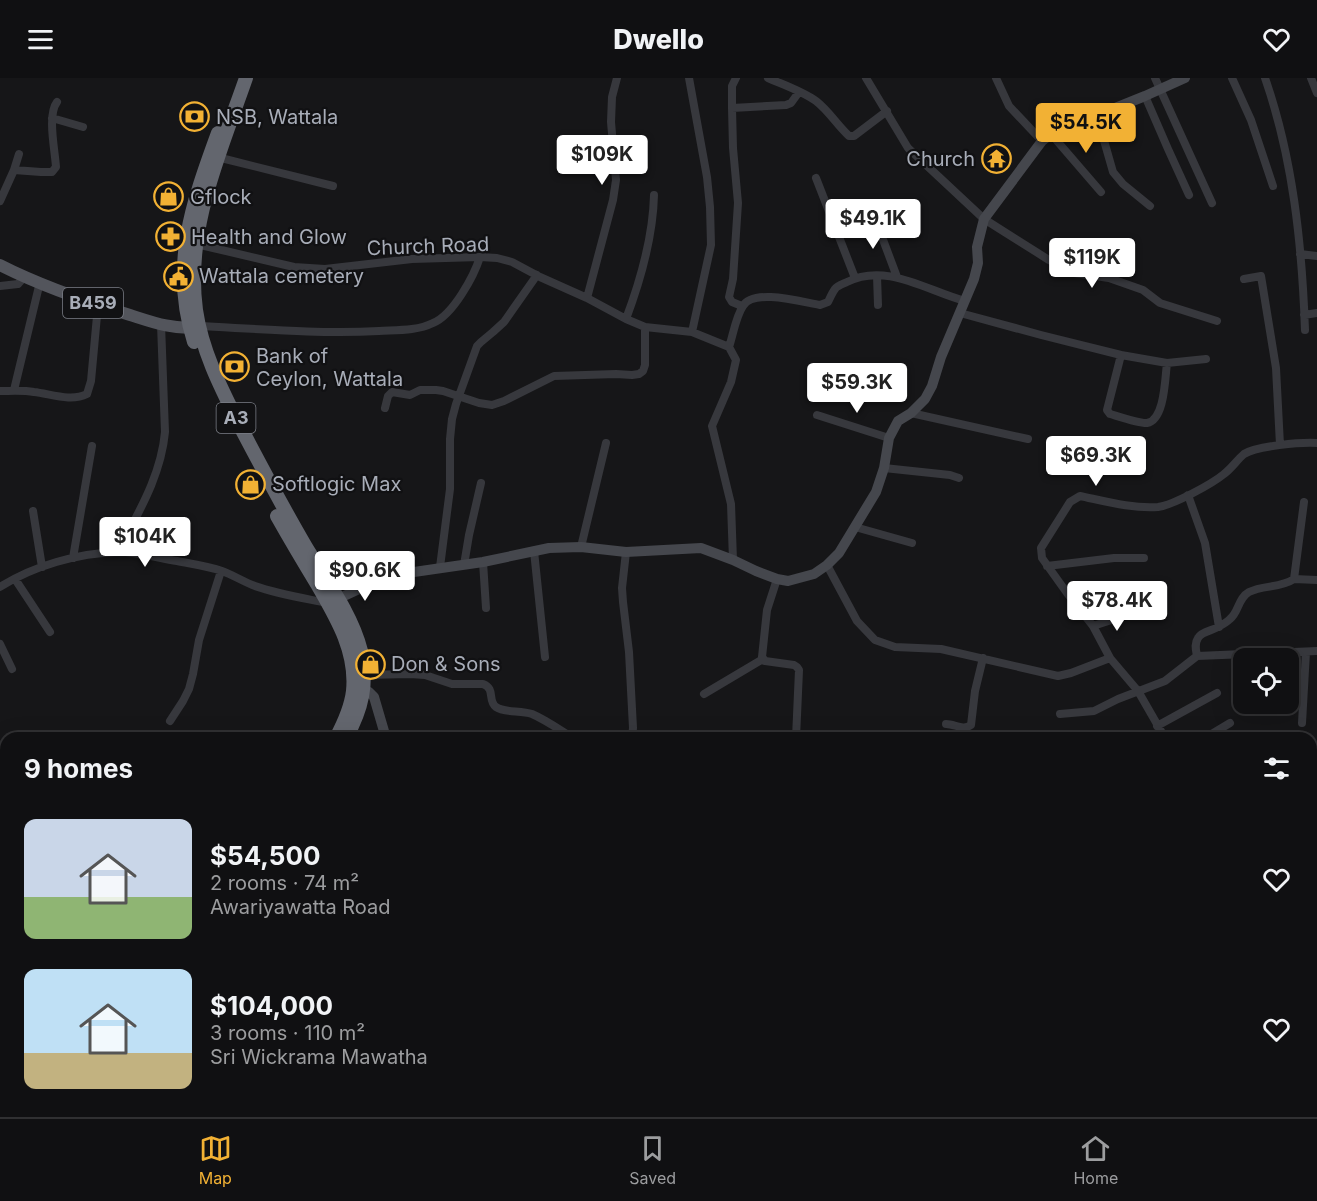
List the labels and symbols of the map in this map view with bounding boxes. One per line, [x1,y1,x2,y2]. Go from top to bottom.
bank icon: NSB, Wattala [179,101,211,133]
pin: $54.5K [1037,103,1135,154]
place label: NSB, Wattala [216,105,338,129]
pin: $109K [560,135,644,186]
temple icon: Church [980,143,1012,175]
place label: Church [906,147,975,171]
shop icon: Gflock [153,181,185,213]
place label: Gflock [190,185,252,209]
pin: $49.1K [824,199,922,250]
pharmacy icon: Health and Glow [154,221,186,253]
place label: Health and Glow [191,225,347,249]
street label: Church Road [366,232,490,260]
pin: $119K [1050,238,1134,289]
public building icon: Wattala cemetery [162,260,194,292]
place label: Wattala cemetery [199,264,364,288]
road number: B459 [63,288,123,318]
place label: Bank of Ceylon, Wattala [256,344,403,391]
bank icon: Bank of Ceylon, Wattala [219,351,251,383]
pin: $59.3K [808,363,906,414]
road number: A3 [216,403,256,433]
pin: $69.3K [1047,436,1145,487]
shop icon: Softlogic Max [235,468,267,500]
place label: Softlogic Max [272,472,401,496]
pin: $104K [103,517,187,568]
pin: $90.6K [316,551,414,602]
pin: $78.4K [1068,581,1166,632]
shop icon: Don & Sons [354,648,386,680]
place label: Don & Sons [391,652,501,676]

